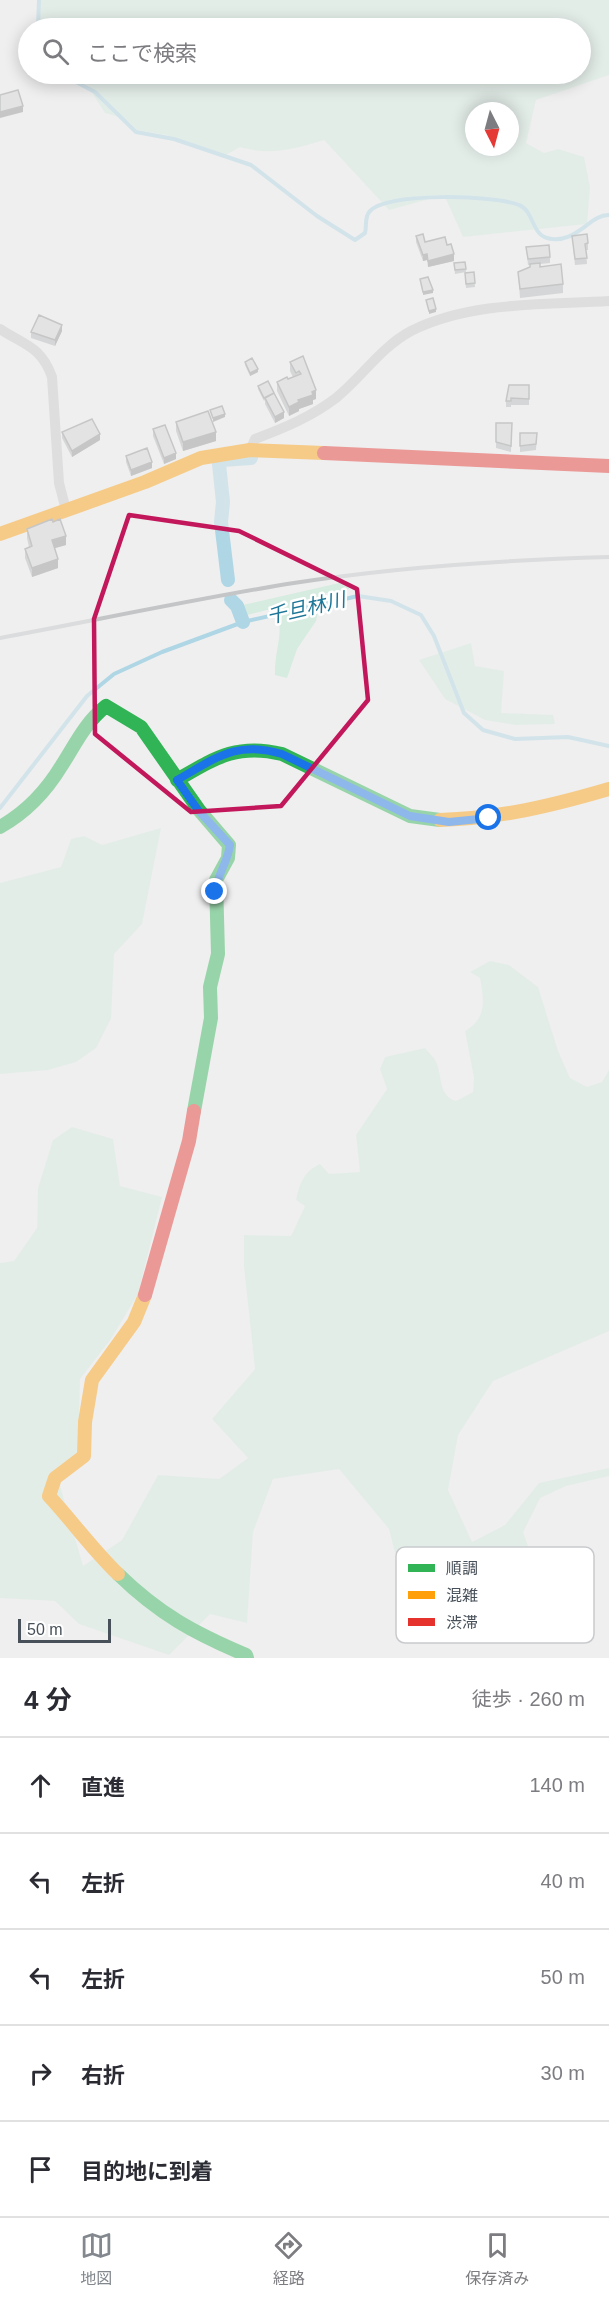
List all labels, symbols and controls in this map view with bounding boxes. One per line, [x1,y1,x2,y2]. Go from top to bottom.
search box [18,18,591,84]
icon: search [39,35,72,68]
text: ここで検索 [87,41,197,66]
north arrow [465,102,519,156]
water label: 千旦林川 [265,588,349,628]
route start [475,804,501,830]
route end [201,878,227,904]
legend [396,1547,594,1643]
text: 順調 [446,1560,478,1577]
text: 混雑 [446,1587,478,1604]
text: 渋滞 [446,1614,478,1631]
scale bar [18,1616,111,1644]
text: 50 m [27,1621,63,1638]
text: 4 分 [24,1685,72,1715]
text: 徒歩 · 260 m [472,1688,585,1710]
icon: ahead [24,1769,57,1802]
text: 140 m [529,1774,585,1796]
text: 直進 [81,1775,125,1800]
icon: left [24,1865,57,1898]
text: 40 m [541,1870,585,1892]
text: 左折 [81,1871,125,1896]
icon: left [24,1961,57,1994]
text: 50 m [541,1966,585,1988]
text: 左折 [81,1967,125,1992]
icon: right [24,2057,57,2090]
text: 30 m [541,2062,585,2084]
text: 右折 [81,2063,125,2088]
icon: arrive [24,2153,57,2186]
text: 目的地に到着 [81,2159,213,2184]
tab: 地図 [80,2229,113,2289]
tab: 経路 [272,2229,305,2289]
tab: 保存済み [465,2229,529,2289]

